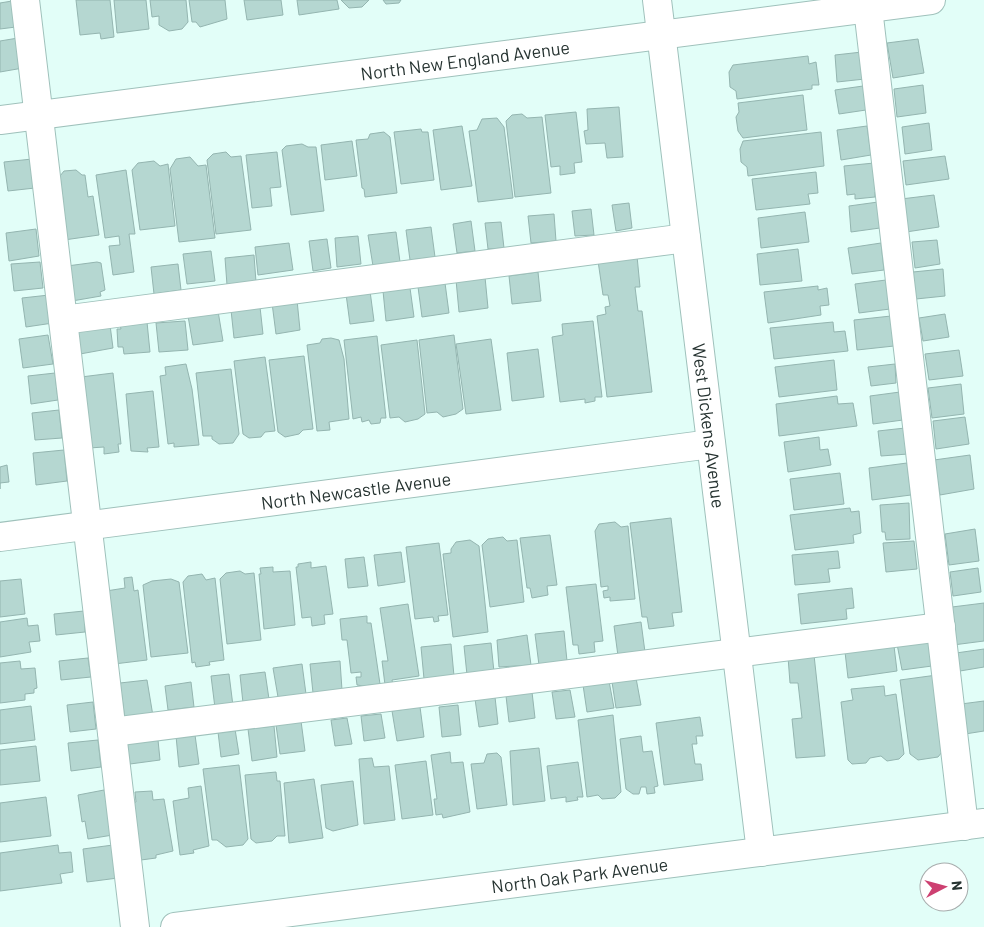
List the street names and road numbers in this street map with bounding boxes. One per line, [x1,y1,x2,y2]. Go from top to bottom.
street label: North New England Avenue [359,36,571,84]
street label: West Dickens Avenue [688,342,730,509]
street label: North Newcastle Avenue [260,467,452,514]
street label: North Oak Park Avenue [490,853,669,897]

